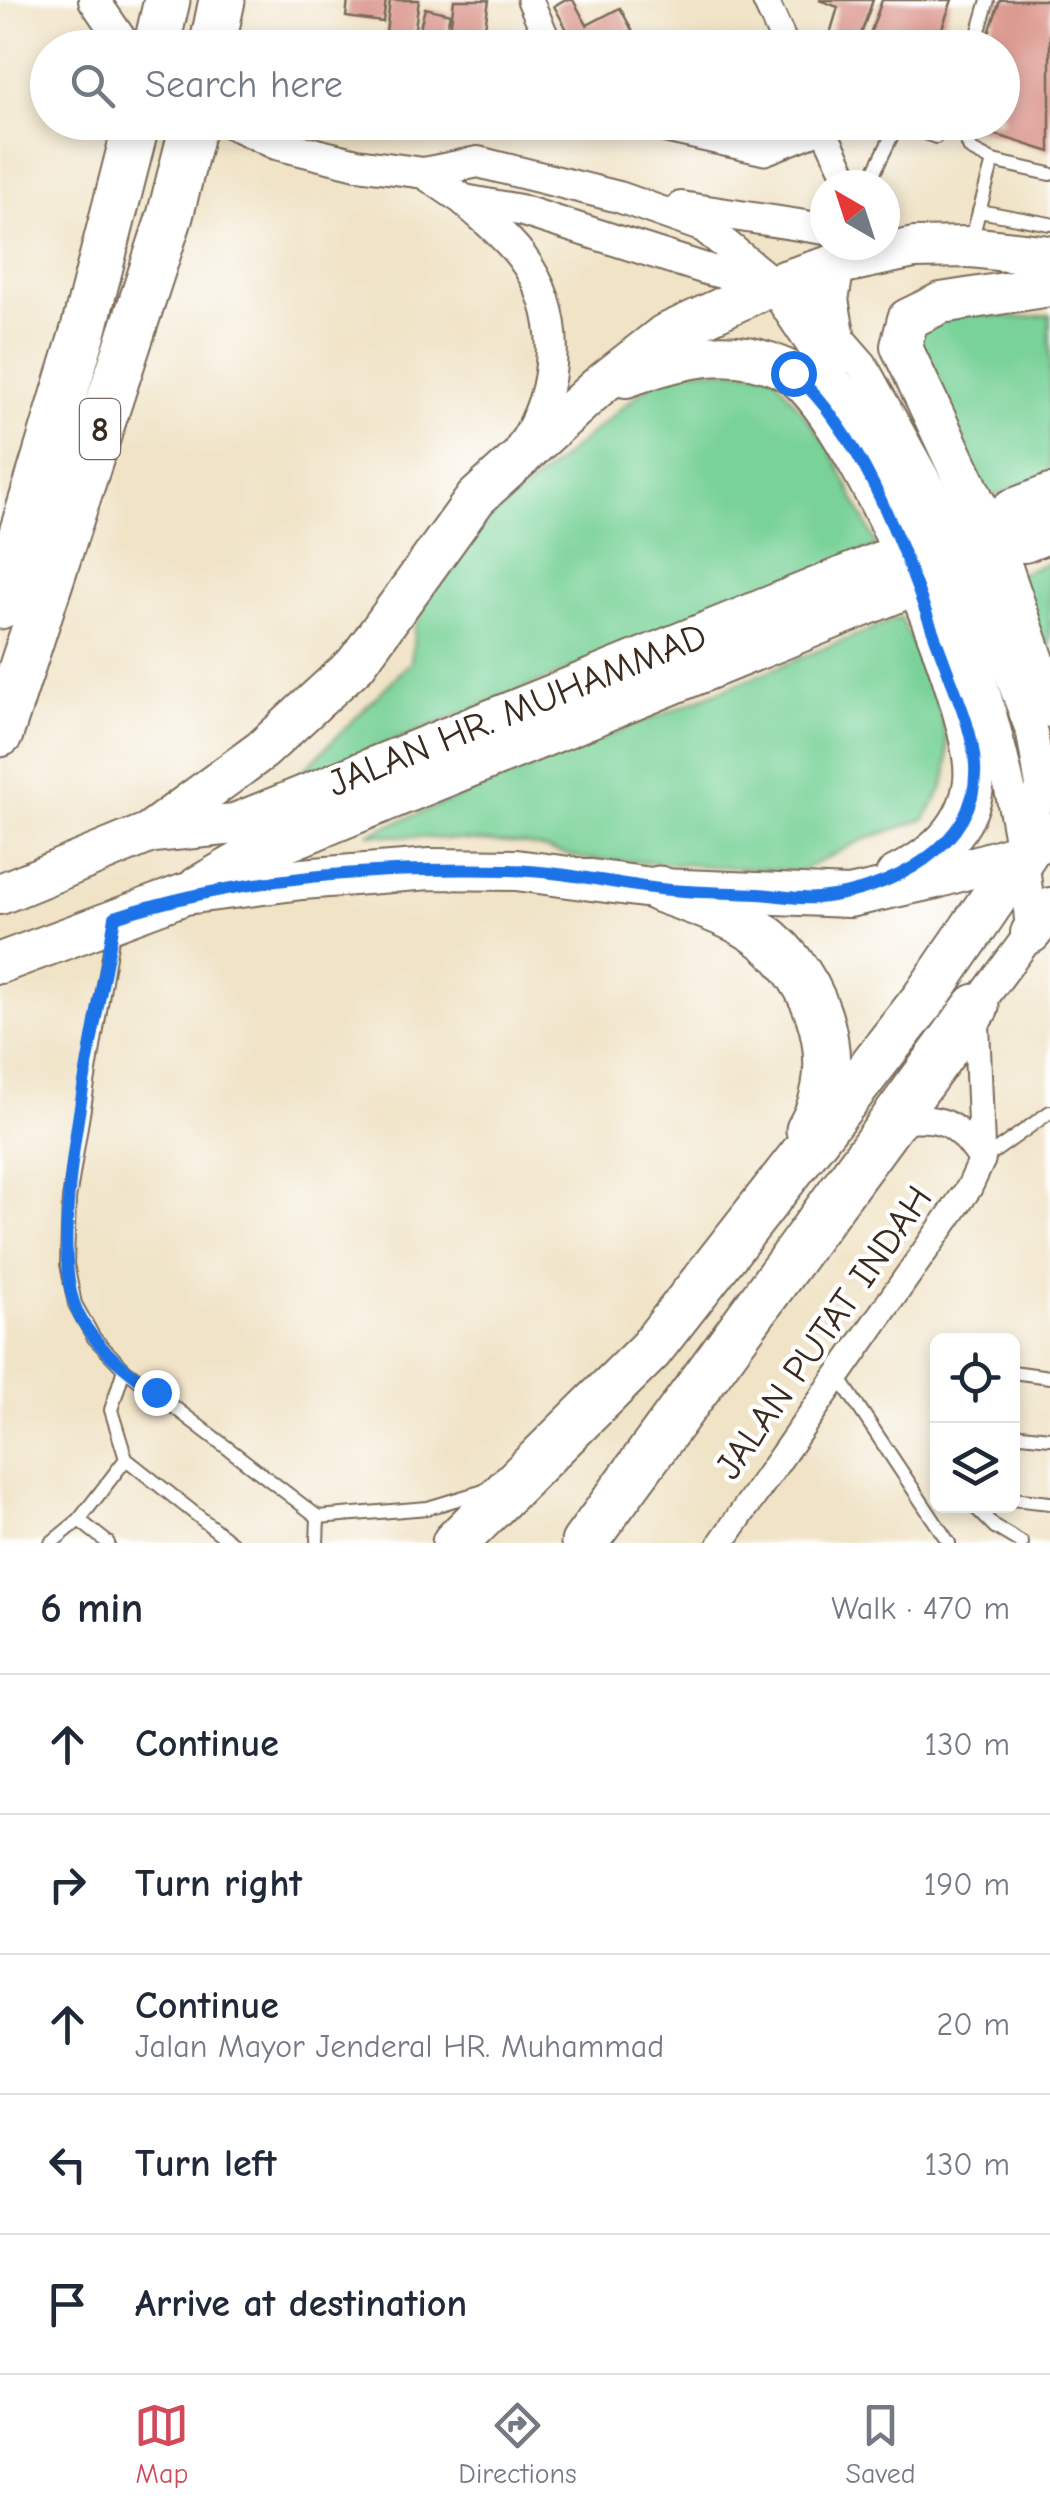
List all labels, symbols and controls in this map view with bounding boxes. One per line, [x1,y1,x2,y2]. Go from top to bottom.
search box [30,30,1020,140]
icon: search [65,58,120,113]
text: Search here [145,63,343,107]
north arrow [810,170,900,260]
route start [771,351,817,397]
road number: 8 [80,399,120,459]
street label: JALAN HR. MUHAMMAD [322,614,713,806]
street label: JALAN PUTAT INDAH [706,1178,941,1487]
map controls [930,1333,1020,1513]
button: locate [930,1333,1020,1423]
route end [134,1370,180,1416]
button: layers [930,1423,1020,1513]
text: 6 min [40,1584,143,1633]
text: Walk · 470 m [831,1590,1010,1627]
icon: ahead [40,1717,95,1772]
text: Continue [135,1722,279,1766]
text: 130 m [924,1726,1010,1763]
icon: right [40,1857,95,1912]
text: Turn right [135,1862,302,1906]
text: 190 m [924,1866,1010,1903]
text: Continue [135,1984,279,2028]
icon: ahead [40,1997,95,2052]
text: 20 m [937,2006,1010,2043]
text: Jalan Mayor Jenderal HR. Muhammad [135,2028,664,2065]
icon: left [40,2137,95,2192]
text: Turn left [135,2142,276,2186]
text: 130 m [924,2146,1010,2183]
icon: arrive [40,2277,95,2332]
text: Arrive at destination [135,2282,467,2326]
tab: Map [134,2398,189,2490]
tab: Directions [458,2398,577,2490]
tab: Saved [846,2398,916,2490]

